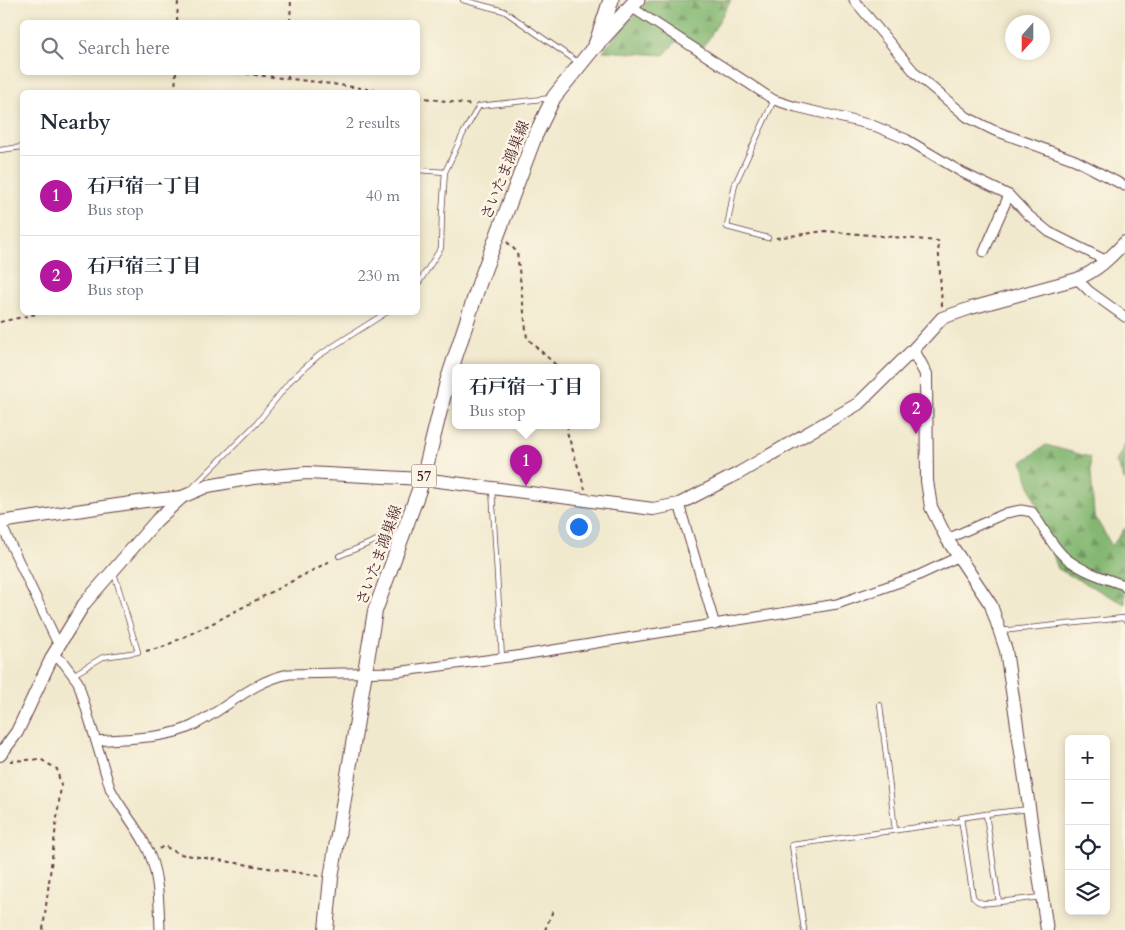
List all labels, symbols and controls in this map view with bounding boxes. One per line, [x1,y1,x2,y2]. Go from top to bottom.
north arrow [1005,15,1050,60]
search box [20,20,420,75]
icon: search [38,34,66,62]
text: Search here [78,35,170,61]
text: Nearby [40,108,111,137]
text: 2 results [346,112,400,134]
street label: さいたま鴻巣線 [476,118,534,222]
text: 石戸宿一丁目 [87,173,201,199]
text: 1 [52,185,60,207]
text: 40 m [366,185,400,207]
text: Bus stop [87,199,144,221]
text: 石戸宿三丁目 [87,253,201,279]
text: 2 [52,265,60,287]
text: 230 m [358,265,400,287]
text: Bus stop [87,279,144,301]
popup [452,364,600,429]
text: 石戸宿一丁目 [469,374,583,400]
pin: 2 [900,393,932,434]
text: Bus stop [469,400,526,422]
pin: 1 [510,445,542,486]
road number: 57 [412,464,436,488]
street label: さいたま鴻巣線 [352,502,406,608]
your location [566,514,592,540]
map controls [1065,735,1110,915]
button: + [1065,735,1110,780]
button: − [1065,780,1110,825]
button: locate [1065,825,1110,870]
button: layers [1065,870,1110,915]

